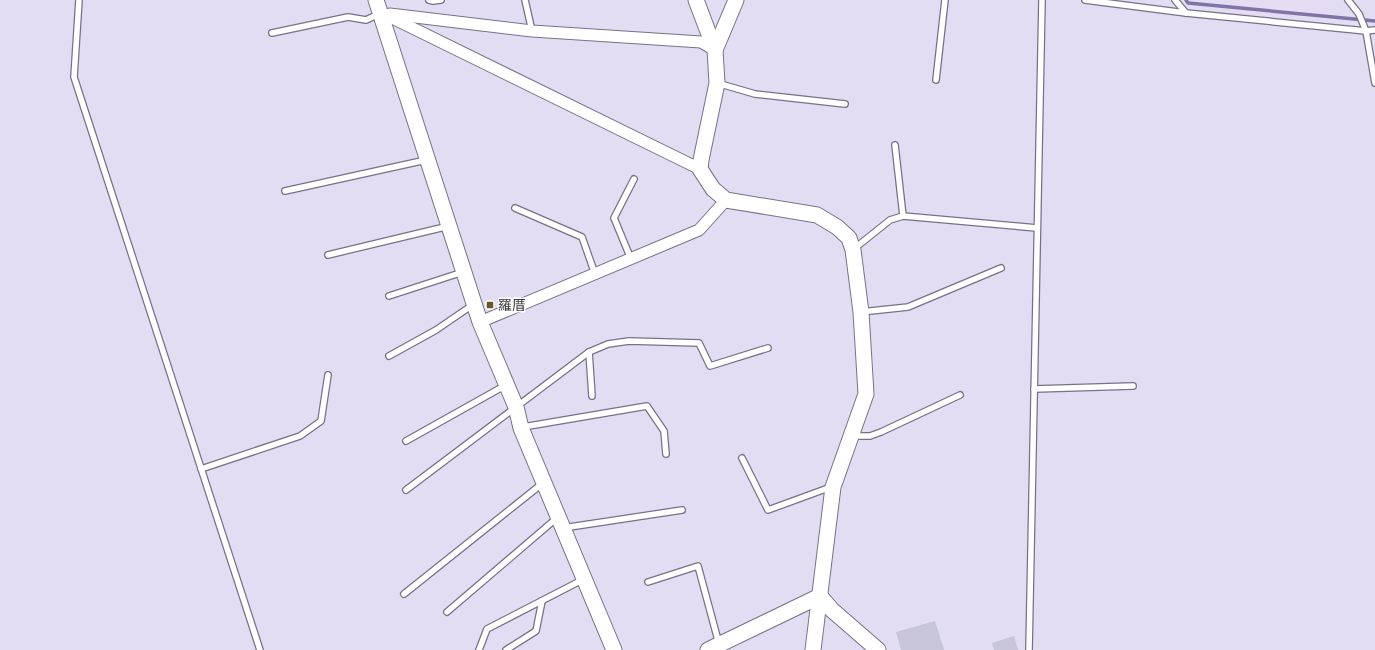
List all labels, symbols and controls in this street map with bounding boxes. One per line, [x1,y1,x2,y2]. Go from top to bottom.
place label: 羅厝 [498,296,526,314]
marker: 羅厝 [485,300,495,310]

